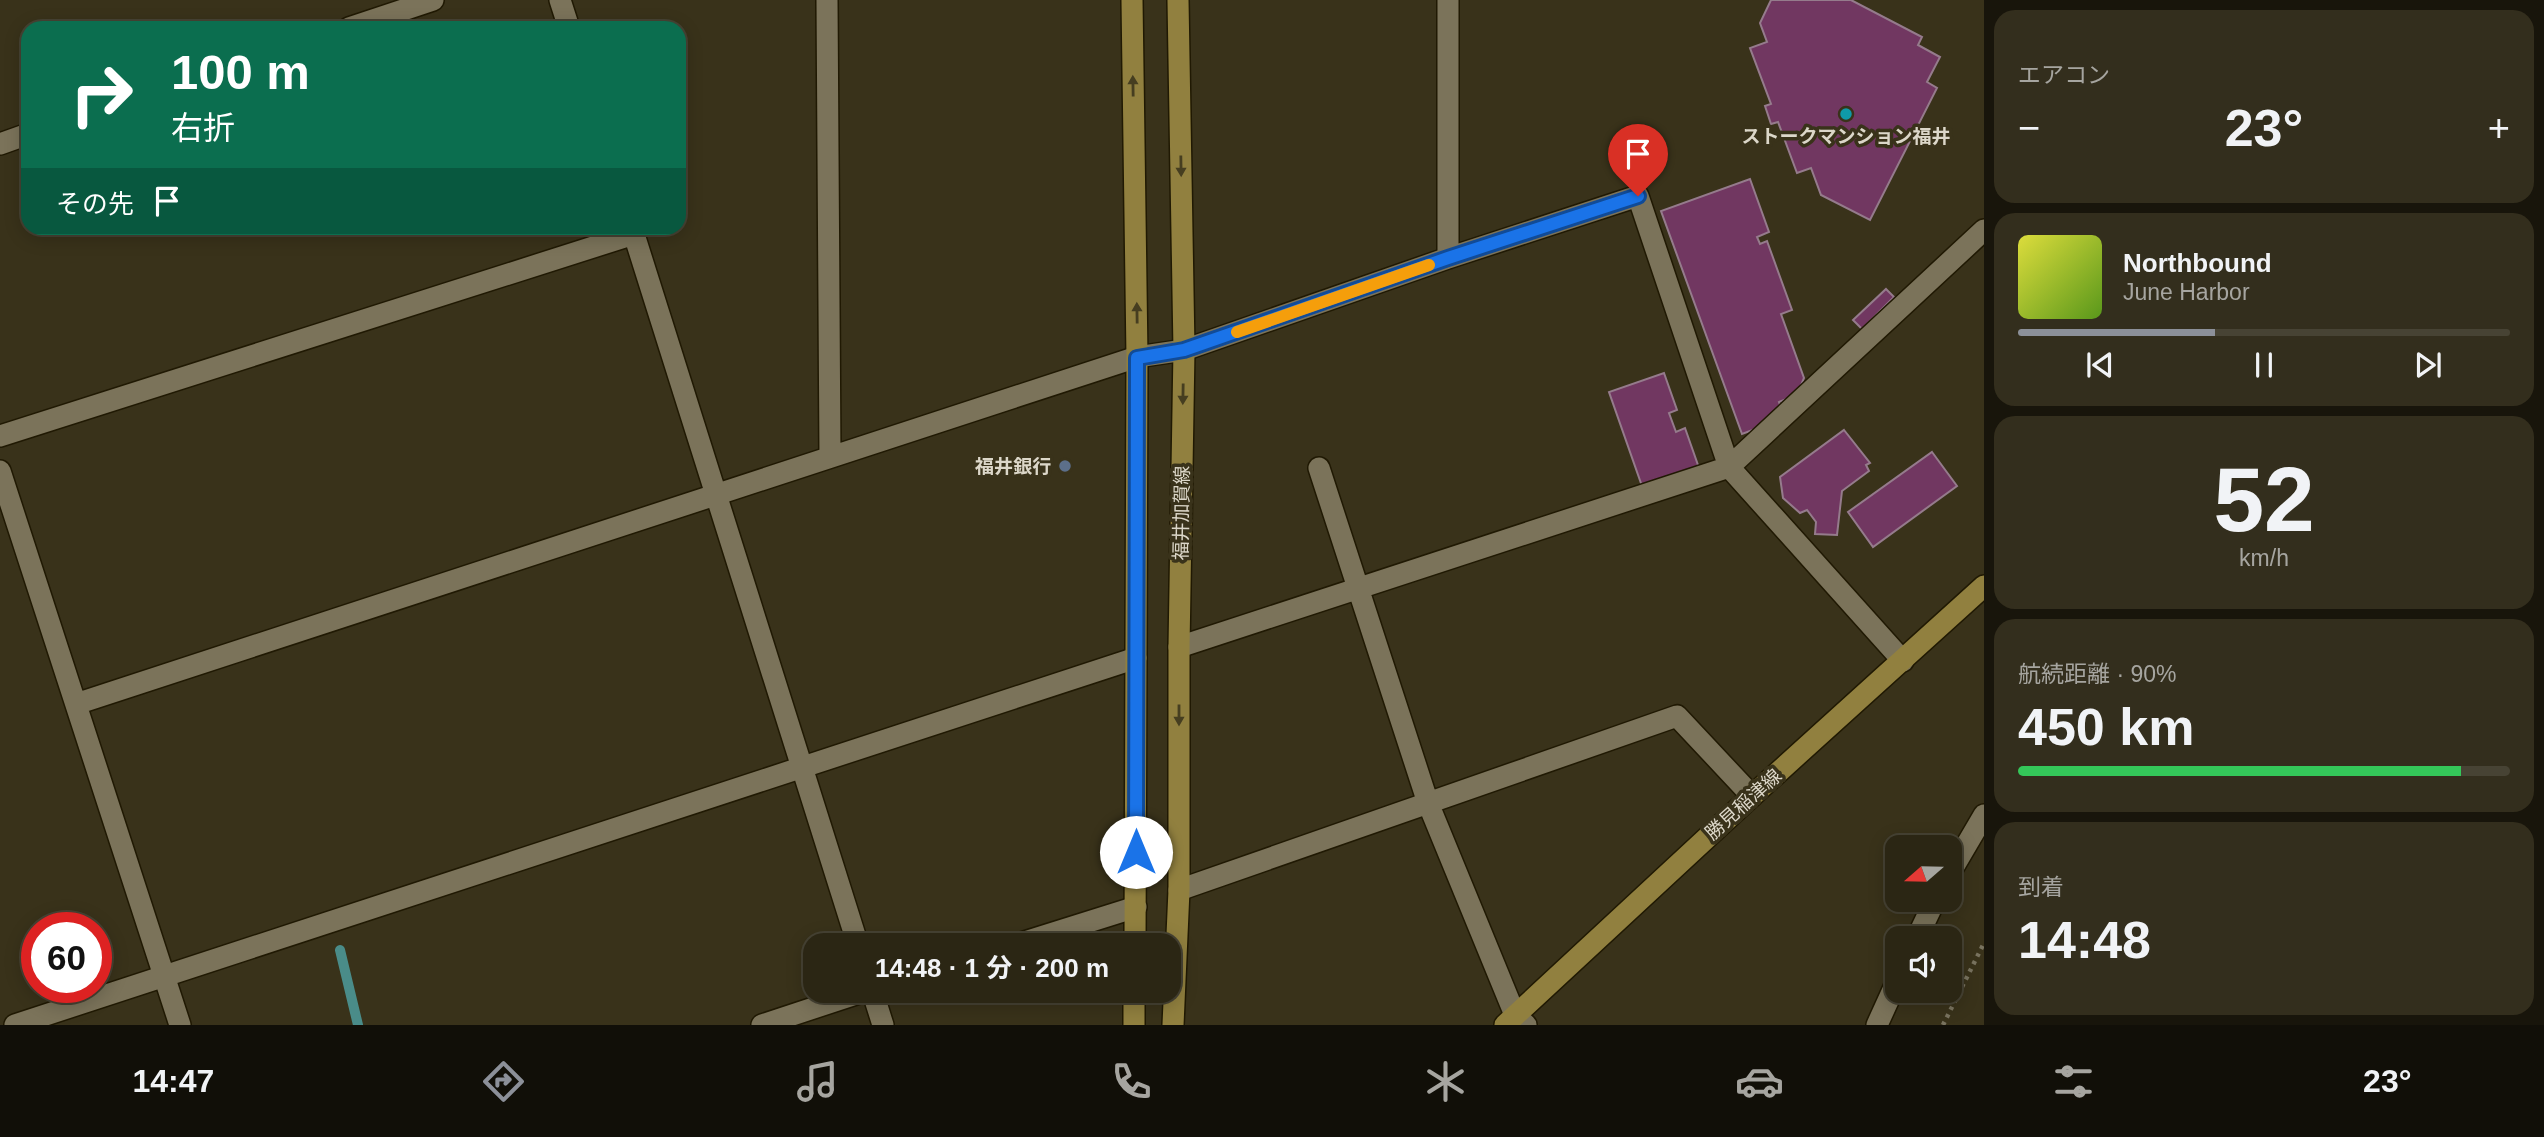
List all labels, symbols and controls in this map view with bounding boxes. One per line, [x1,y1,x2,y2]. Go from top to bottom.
text: 100 m [171,45,310,99]
icon: right [56,49,147,140]
text: エアコン [2018,62,2110,88]
one-way arrow [1128,75,1139,97]
text: 23° [2225,99,2303,157]
marker: ストークマンション福井 [1838,106,1854,122]
text: − [2018,107,2040,149]
text: + [2488,107,2510,149]
text: 右折 [171,110,235,146]
pin [1608,124,1668,196]
place label: ストークマンション福井 [1741,126,1951,147]
icon: arrive [1619,135,1657,173]
one-way arrow [1175,155,1187,177]
icon: arrive [148,182,186,220]
text: その先 [56,189,134,219]
text: Northbound [2123,248,2272,278]
text: June Harbor [2123,279,2250,305]
one-way arrow [1131,302,1143,324]
icon: previous [2081,346,2119,384]
icon: pause [2245,346,2283,384]
icon: next [2409,346,2447,384]
one-way arrow [1177,383,1189,405]
text: 52 [2213,449,2315,550]
place label: 福井銀行 [975,456,1051,477]
marker: 福井銀行 [1057,458,1073,474]
street label: 福井加賀線 [1170,465,1193,561]
text: km/h [2239,545,2289,571]
text: 航続距離 · 90% [2018,661,2176,687]
text: 450 km [2018,698,2194,756]
one-way arrow [1173,705,1185,727]
street label: 勝見稲津線 [1701,765,1786,844]
position arrow [1099,815,1173,889]
north arrow [1885,835,1962,912]
map controls [1885,835,1962,1003]
text: 到着 [2018,874,2064,900]
text: 14:48 [2018,911,2151,969]
speed limit sign: 60 [21,912,112,1003]
button: sound [1885,926,1962,1003]
text: 14:48 · 1 分 · 200 m [875,953,1109,983]
icon: directions [479,1057,528,1106]
icon: music [793,1057,842,1106]
icon: phone [1107,1057,1156,1106]
icon: climate [1421,1057,1470,1106]
icon: car [1735,1057,1784,1106]
icon: filters [2049,1057,2098,1106]
text: 14:47 [132,1063,214,1099]
text: 23° [2363,1063,2412,1099]

